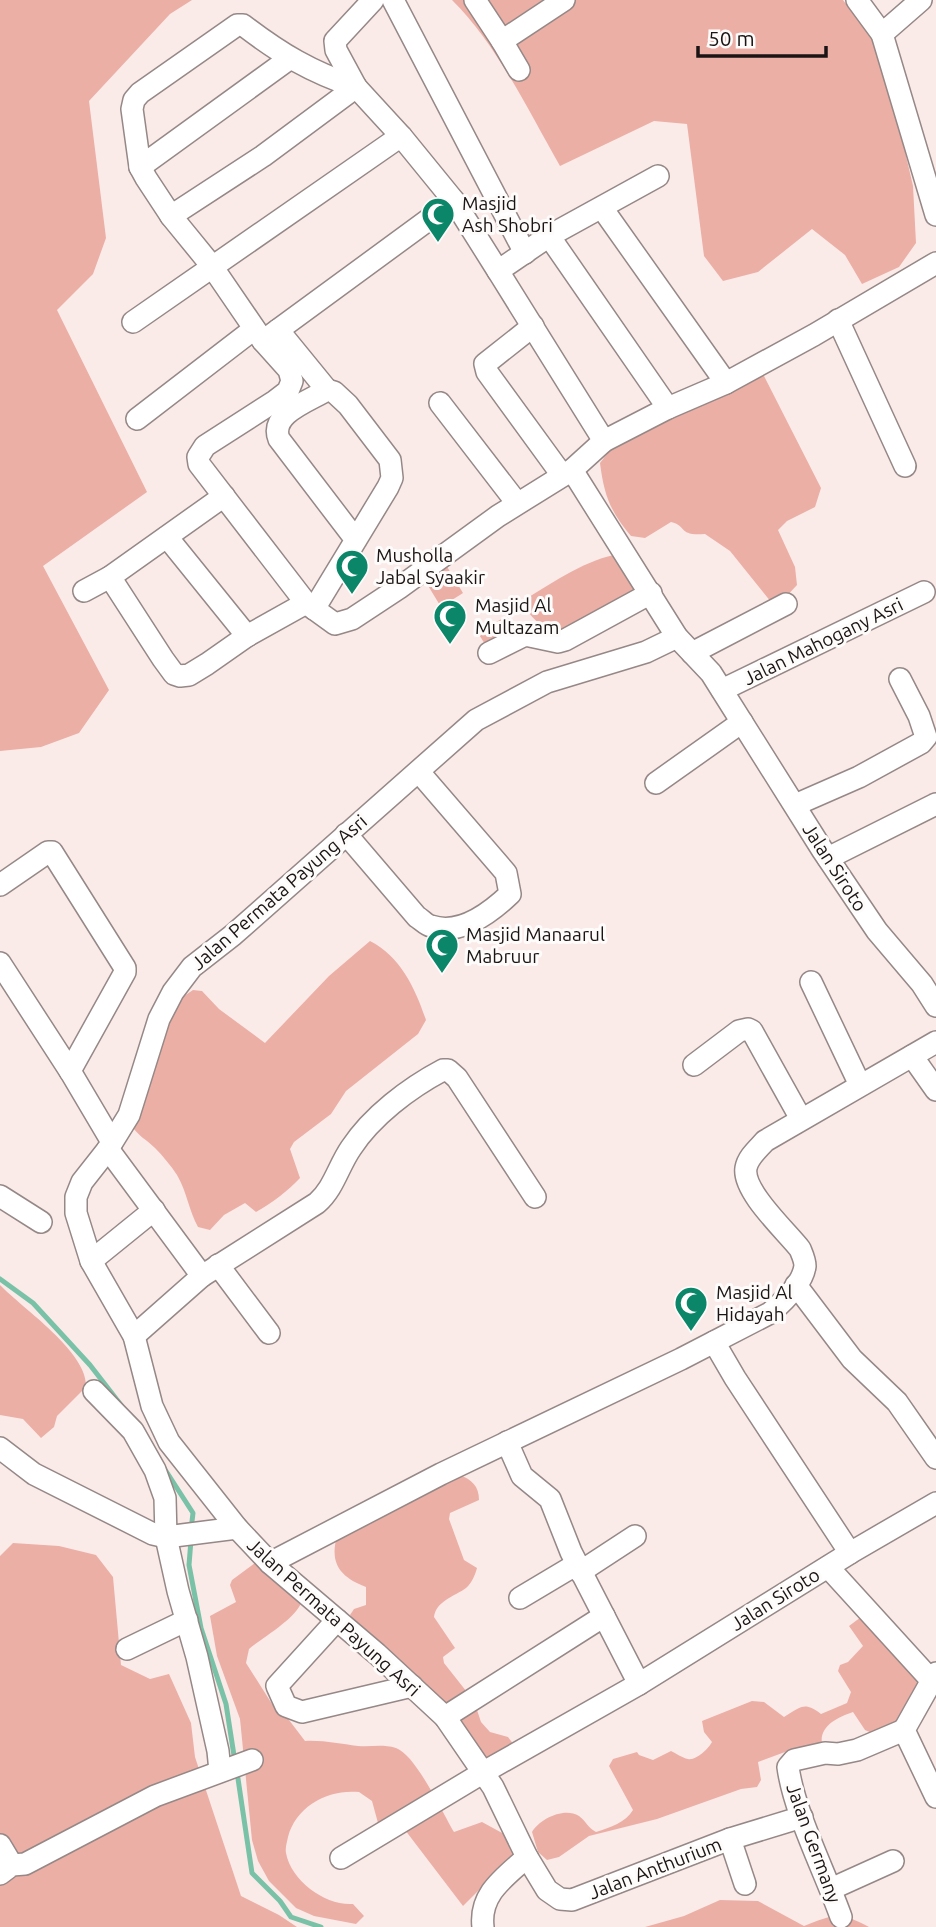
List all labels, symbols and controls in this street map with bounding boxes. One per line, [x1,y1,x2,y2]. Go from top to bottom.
scale bar [698,14,826,58]
text: 50 m [708,26,755,50]
place label: Masjid Ash Shobri [462,192,553,236]
mosque icon: Masjid Ash Shobri [419,195,457,244]
place label: Musholla Jabal Syaakir [376,544,485,588]
mosque icon: Musholla Jabal Syaakir [333,547,371,596]
street label: Jalan Mahogany Asri [740,593,906,689]
place label: Masjid Al Multazam [475,594,559,638]
mosque icon: Masjid Al Multazam [431,597,469,646]
street label: Jalan Permata Payung Asri [187,810,371,974]
street label: Jalan Siroto [798,819,872,915]
place label: Masjid Manaarul Mabruur [466,923,605,967]
mosque icon: Masjid Manaarul Mabruur [423,926,461,975]
place label: Masjid Al Hidayah [716,1281,793,1325]
mosque icon: Masjid Al Hidayah [672,1284,710,1333]
street label: Jalan Permata Payung Asri [243,1533,425,1701]
street label: Jalan Siroto [727,1563,823,1635]
street label: Jalan Germany [782,1780,846,1906]
street label: Jalan Anthurium [585,1833,725,1903]

